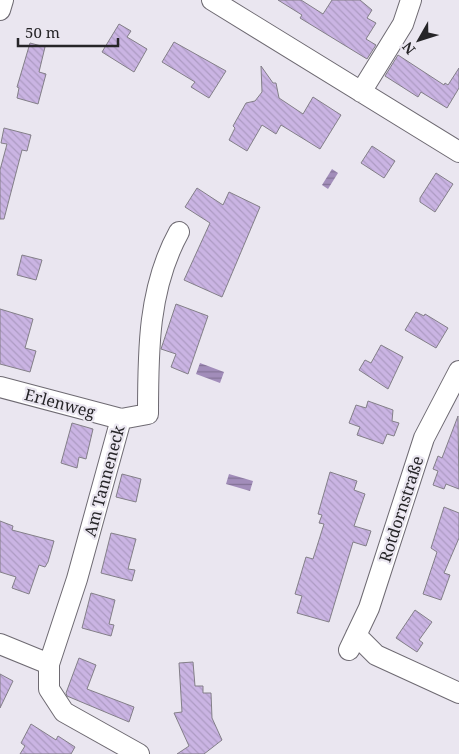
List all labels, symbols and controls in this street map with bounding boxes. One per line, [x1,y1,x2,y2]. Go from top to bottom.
scale bar [18,15,118,47]
north arrow [394,15,444,65]
text: 50 m [25,22,60,42]
text: N [398,38,419,59]
street label: Erlenweg [22,383,98,423]
street label: Am Tanneneck [79,422,130,539]
street label: Rotdornstraße [374,453,428,565]

